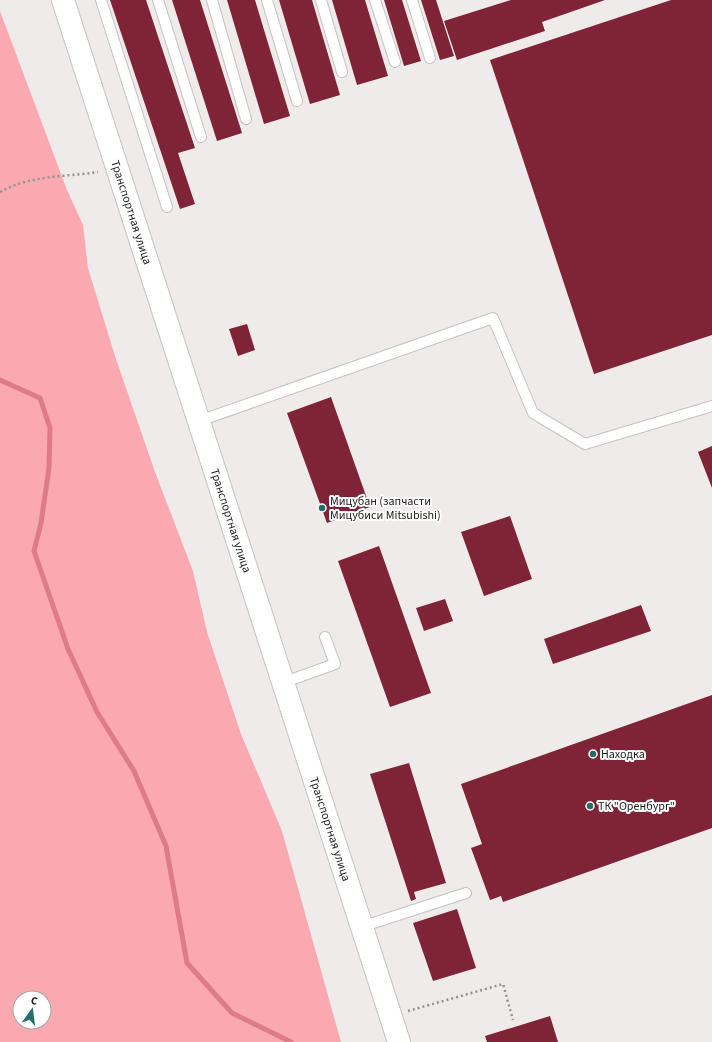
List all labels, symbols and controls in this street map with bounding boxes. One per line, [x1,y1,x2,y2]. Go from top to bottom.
street label: Транспортная улица [107,158,156,267]
street label: Транспортная улица [206,466,256,575]
place label: Мицубан (запчасти Мицубиси Mitsubishi) [330,493,441,524]
marker: Мицубан (запчасти Мицубиси Mitsubishi) [317,503,327,513]
place label: Находка [601,746,645,763]
marker: Находка [588,749,598,759]
street label: Транспортная улица [306,775,355,883]
place label: ТК "Оренбург" [598,798,675,815]
marker: ТК "Оренбург" [585,801,595,811]
north arrow [12,990,52,1030]
text: С [29,993,40,1009]

